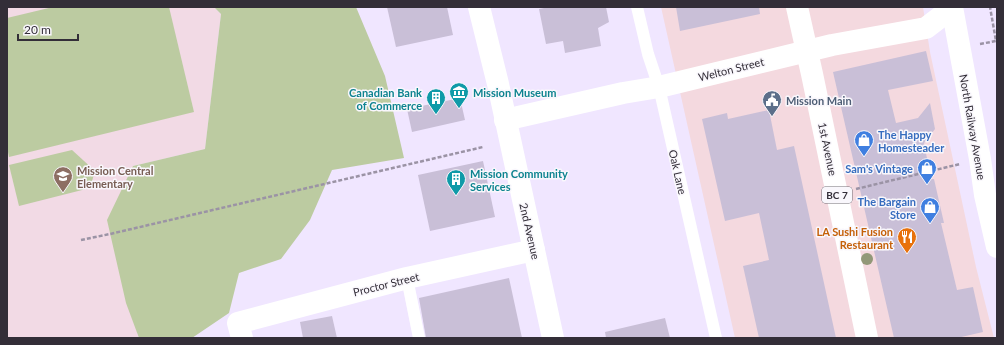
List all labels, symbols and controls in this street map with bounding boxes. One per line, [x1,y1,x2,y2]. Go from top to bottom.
scale bar [18,16,78,42]
text: 20 m [24,22,51,37]
street label: Welton Street [697,55,765,83]
street label: North Railway Avenue [957,73,989,181]
museum icon: Mission Museum [448,81,470,109]
place label: Canadian Bank of Commerce [349,86,422,112]
place label: Mission Museum [473,86,556,99]
building icon: Canadian Bank of Commerce [425,87,447,115]
public building icon: Mission Main [761,89,783,117]
place label: Mission Main [786,94,852,107]
street label: 1st Avenue [816,121,840,177]
place label: The Happy Homesteader [878,128,945,154]
shop icon: The Happy Homesteader [853,129,875,157]
street label: Oak Lane [667,148,690,196]
shop icon: Sam's Vintage [916,157,938,185]
place label: Sam's Vintage [845,162,913,175]
place label: Mission Central Elementary [77,164,154,190]
school or university icon: Mission Central Elementary [52,165,74,193]
place label: Mission Community Services [470,167,568,193]
building icon: Mission Community Services [445,168,467,196]
road number: BC 7 [822,187,852,203]
place label: The Bargain Store [858,195,916,221]
shop icon: The Bargain Store [919,196,941,224]
street label: 2nd Avenue [517,202,543,261]
place label: LA Sushi Fusion Restaurant [816,225,894,251]
restaurant icon: LA Sushi Fusion Restaurant [896,226,918,254]
street label: Proctor Street [352,270,420,298]

